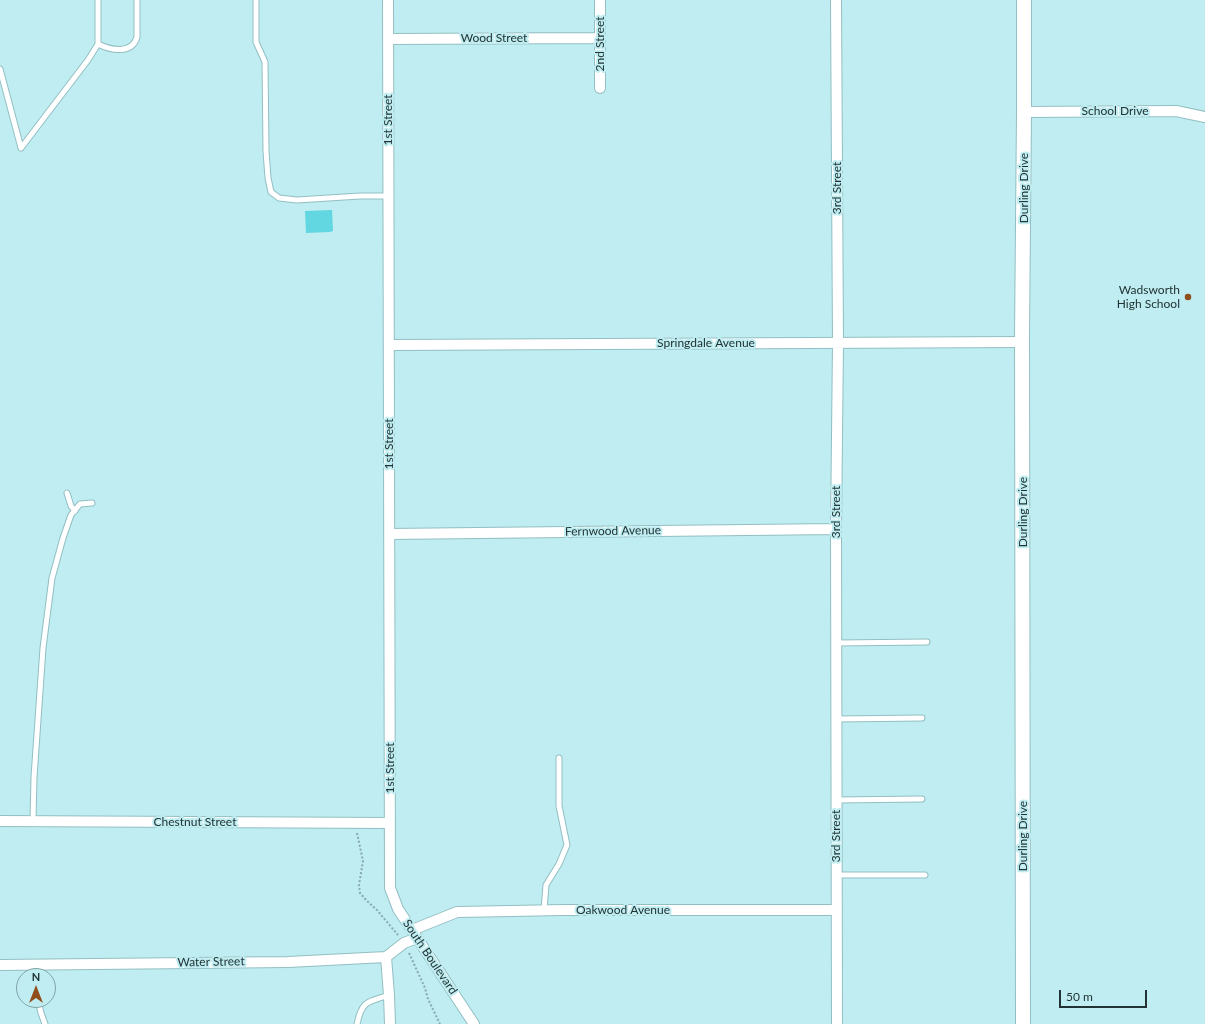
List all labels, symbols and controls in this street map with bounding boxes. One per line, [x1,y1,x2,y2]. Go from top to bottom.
street label: 2nd Street [593,16,607,72]
street label: Wood Street [461,31,527,45]
street label: 1st Street [381,94,395,146]
street label: School Drive [1081,104,1149,118]
street label: Durling Drive [1017,153,1031,223]
street label: 3rd Street [830,162,844,214]
place label: Wadsworth High School [1117,283,1180,311]
marker: Wadsworth High School [1183,292,1193,302]
street label: Springdale Avenue [657,336,755,350]
street label: 1st Street [382,418,396,470]
street label: Durling Drive [1016,477,1030,547]
street label: 3rd Street [829,486,843,538]
street label: Fernwood Avenue [565,523,661,539]
street label: 1st Street [383,742,397,794]
street label: Durling Drive [1016,801,1030,871]
street label: 3rd Street [829,810,843,862]
street label: Chestnut Street [154,815,236,829]
street label: Oakwood Avenue [576,903,670,917]
street label: South Boulevard [400,917,460,997]
street label: Water Street [177,954,245,970]
north arrow [16,968,56,1008]
text: N [32,970,40,983]
scale bar [1061,982,1149,1008]
text: 50 m [1066,989,1093,1004]

